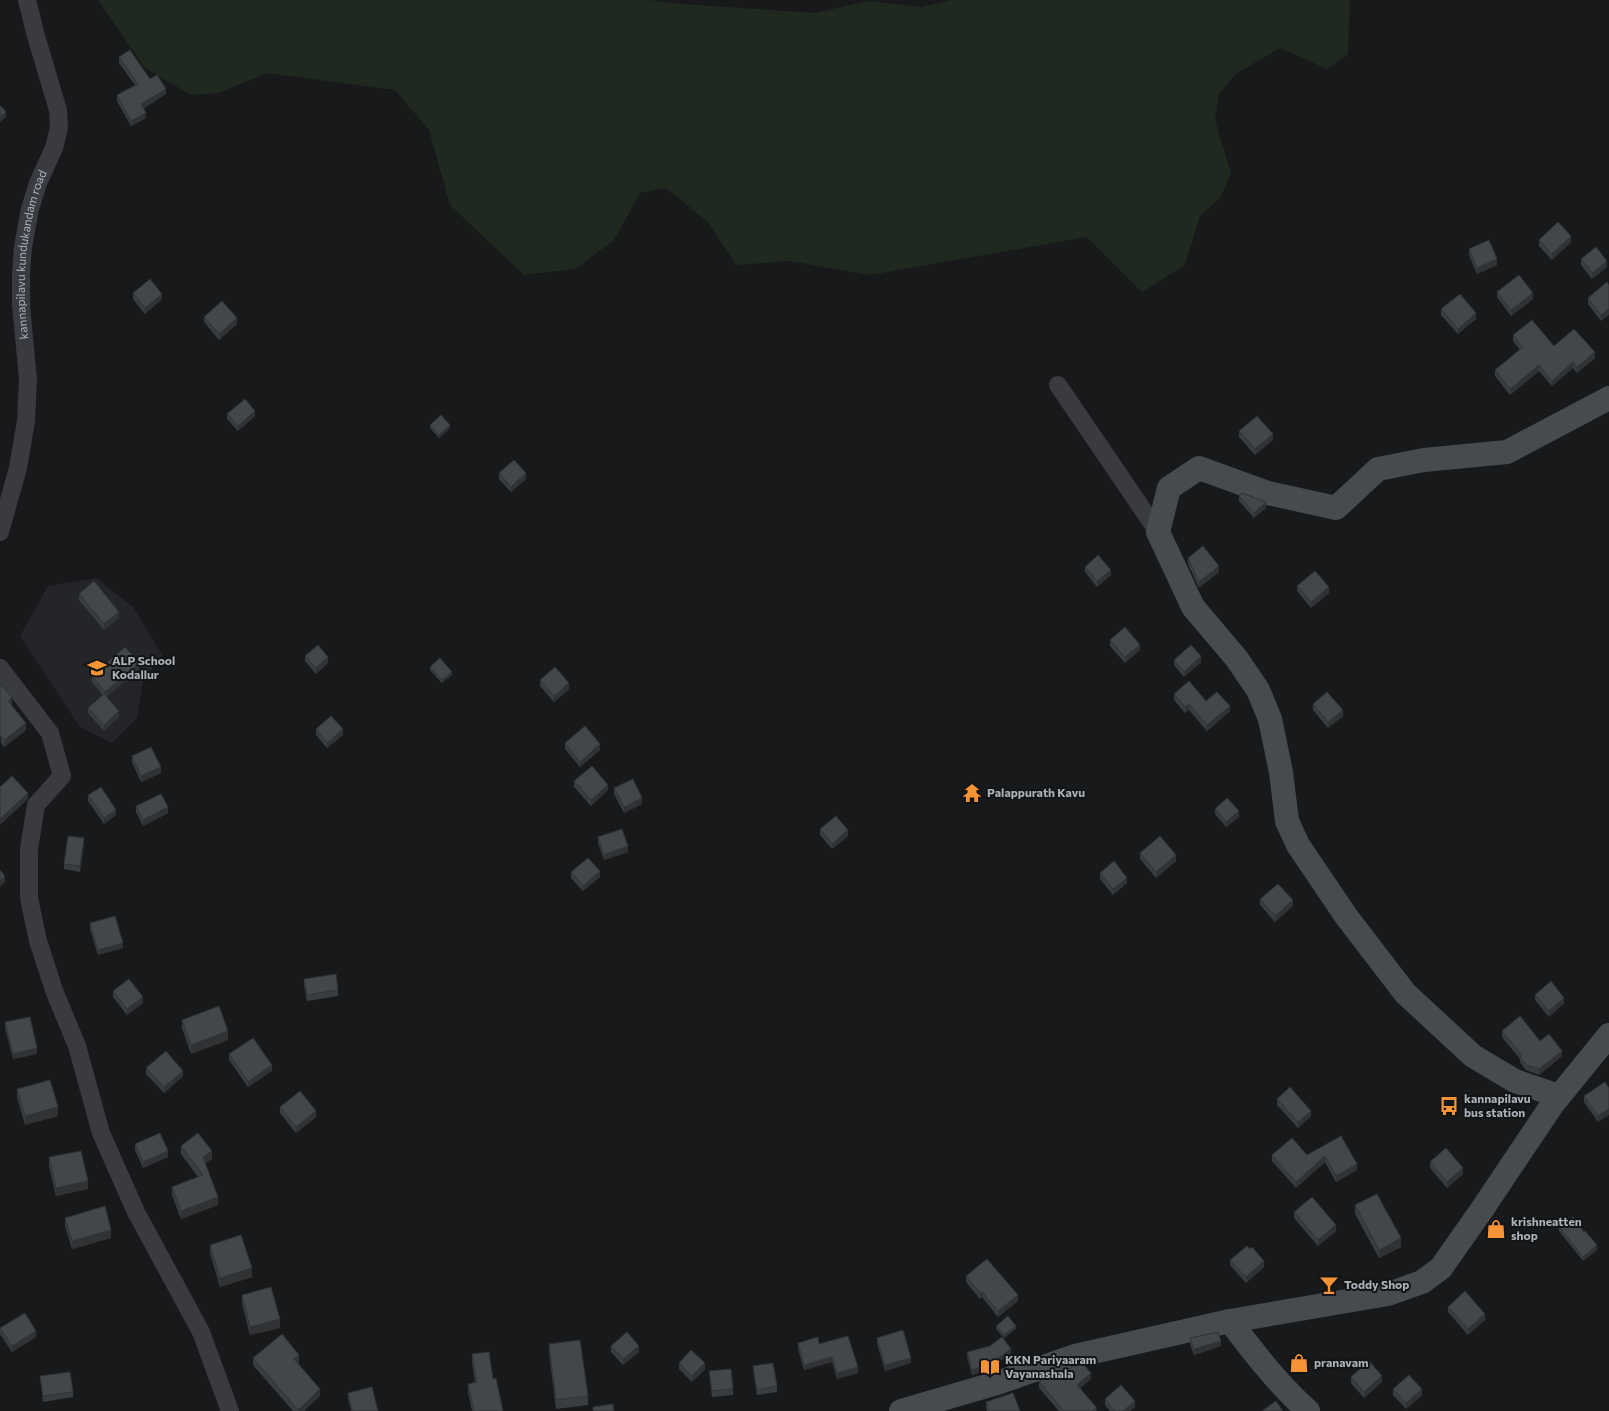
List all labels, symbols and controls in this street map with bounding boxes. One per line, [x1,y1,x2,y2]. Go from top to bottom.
street label: kannapilavu kundukandam road [13,167,49,340]
place label: ALP School Kodallur [112,653,175,681]
school or university icon: ALP School Kodallur [86,657,108,679]
temple icon: Palappurath Kavu [961,782,983,804]
place label: Palappurath Kavu [987,785,1085,799]
place label: kannapilavu bus station [1464,1091,1531,1119]
bus stop icon: kannapilavu bus station [1438,1095,1460,1117]
place label: krishneatten shop [1511,1214,1582,1242]
shop icon: krishneatten shop [1485,1218,1507,1240]
bar icon: Toddy Shop [1318,1274,1340,1296]
place label: Toddy Shop [1344,1277,1409,1291]
place label: KKN Pariyaaram Vayanashala [1005,1352,1096,1380]
shop icon: pranavam [1288,1352,1310,1374]
place label: pranavam [1314,1355,1369,1369]
library icon: KKN Pariyaaram Vayanashala [979,1356,1001,1378]

